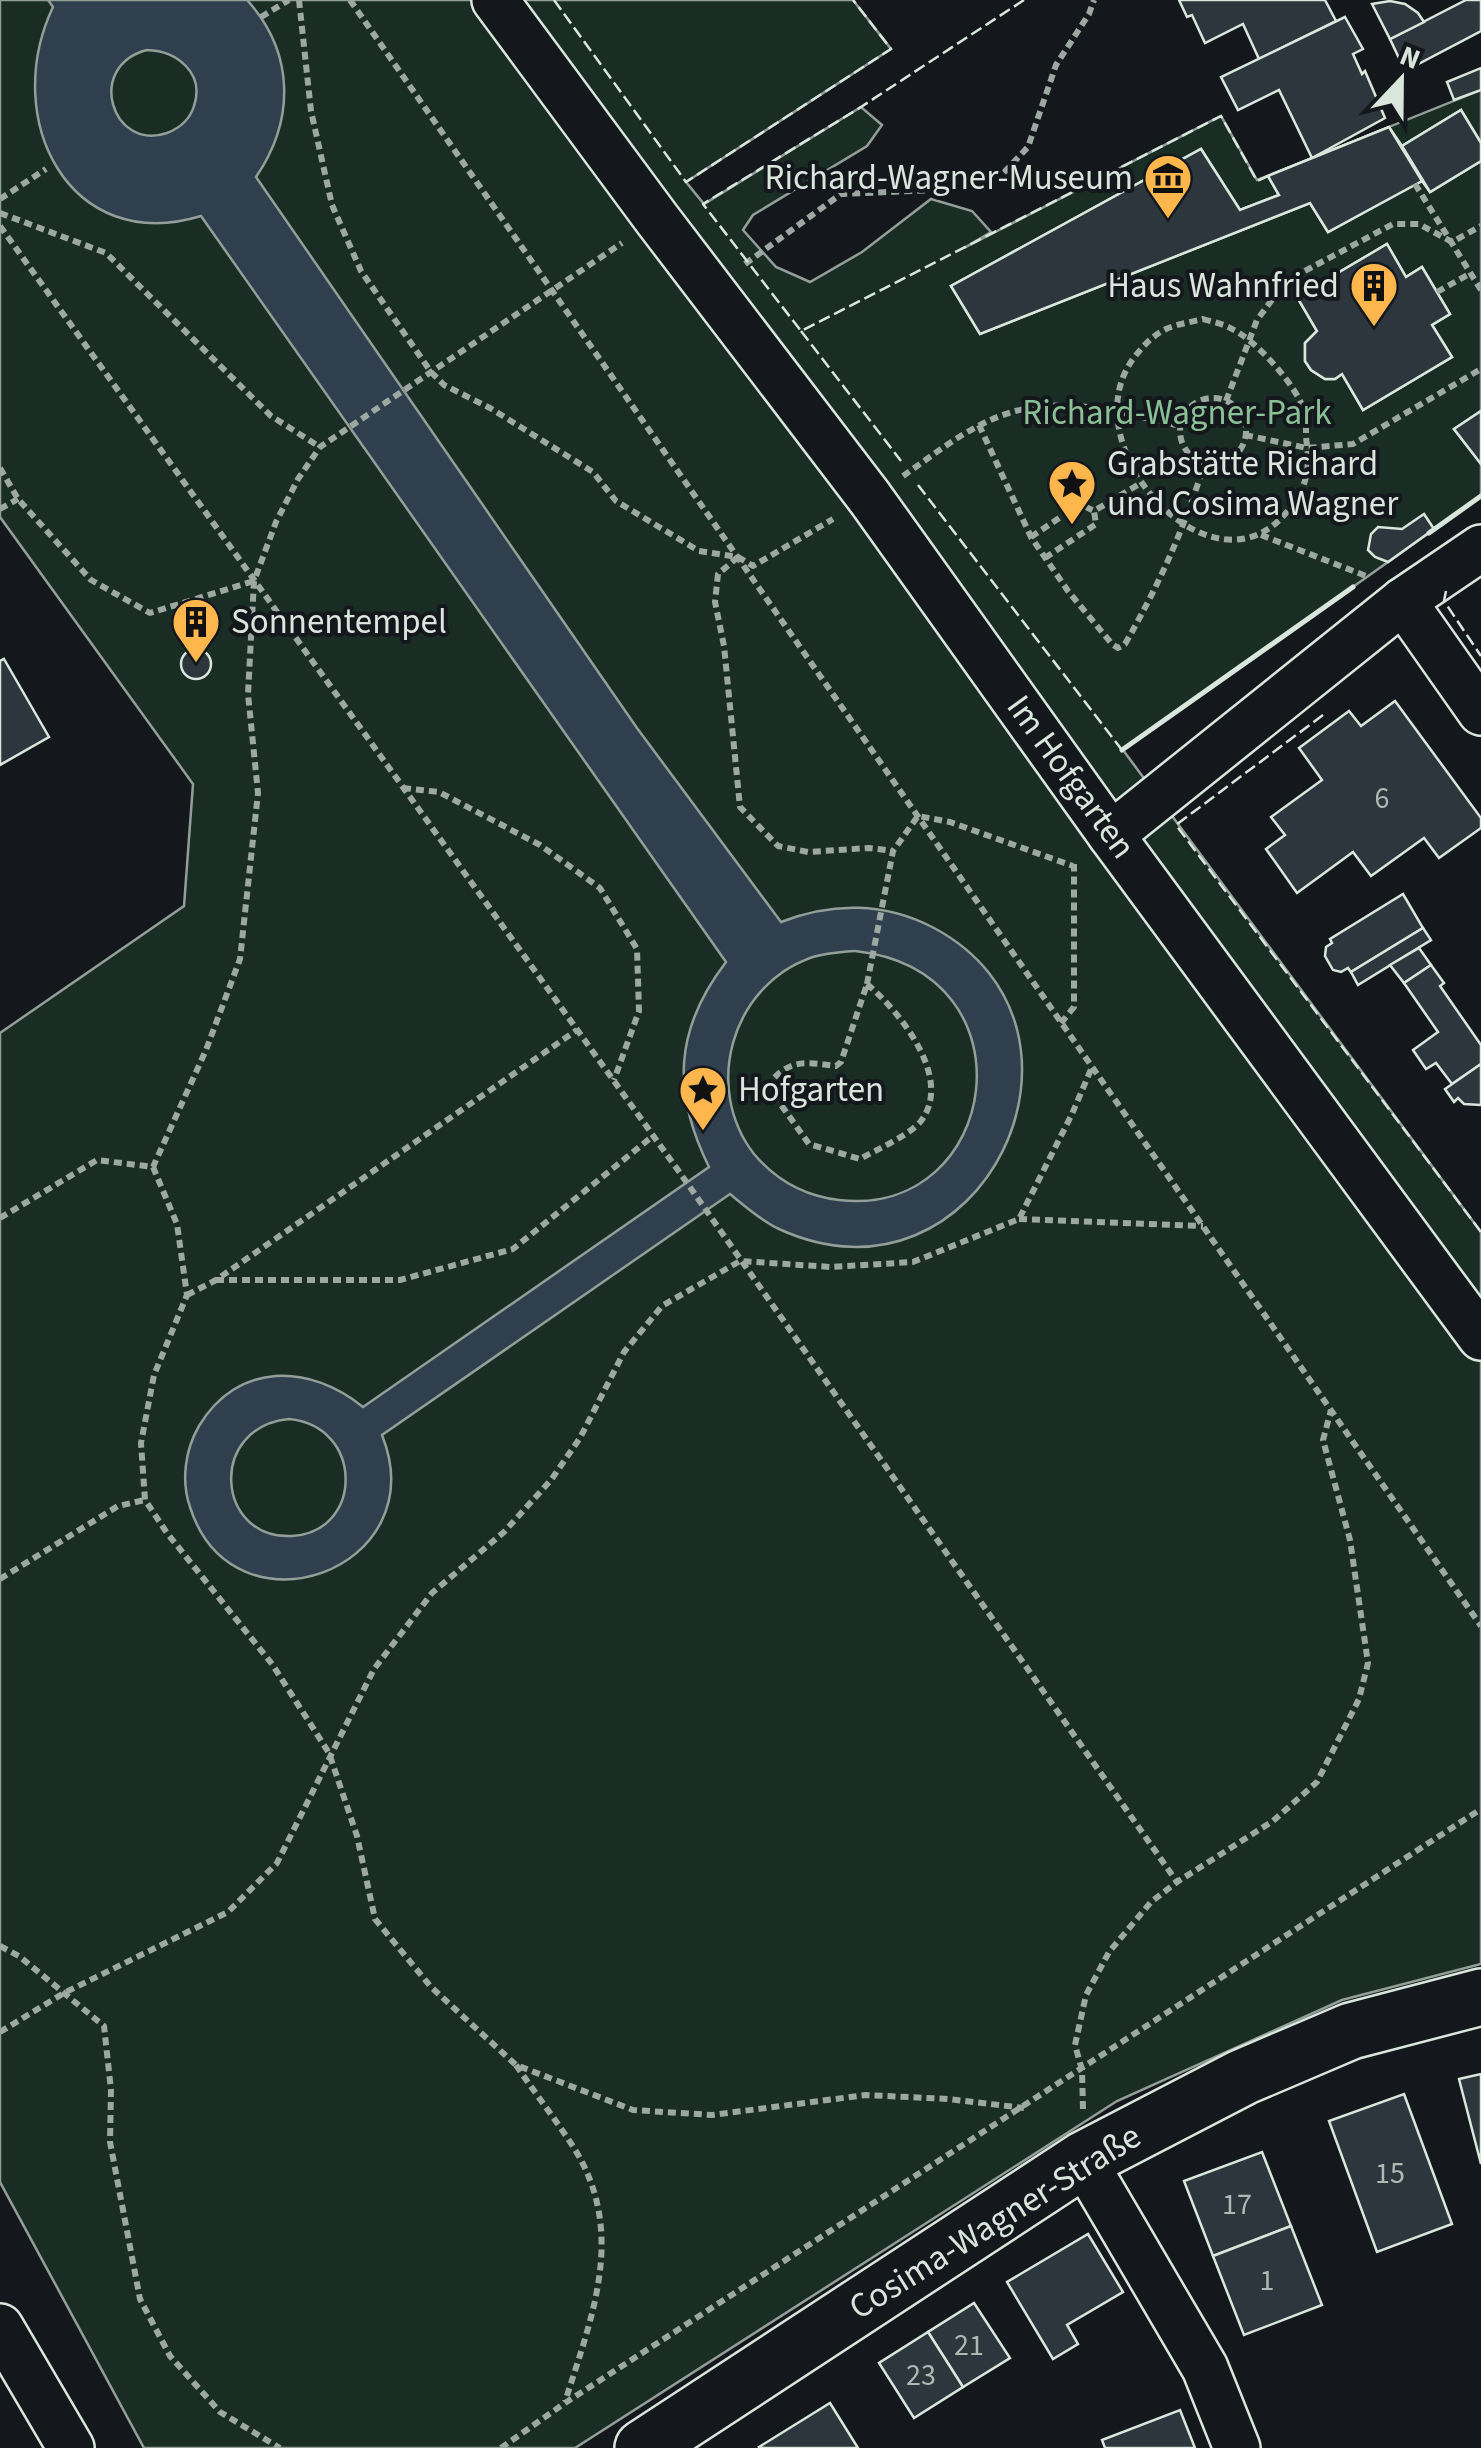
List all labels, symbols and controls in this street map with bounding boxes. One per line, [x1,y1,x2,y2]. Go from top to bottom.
north arrow [1351,30,1451,130]
text: N [1394,36,1426,80]
museum icon: Richard-Wagner-Museum [1142,152,1194,220]
place label: Richard-Wagner-Museum [765,153,1133,203]
building icon: Haus Wahnfried [1348,260,1400,328]
place label: Haus Wahnfried [1107,261,1339,311]
park label: Richard-Wagner-Park [1022,388,1332,438]
place label: Grabstätte Richard und Cosima Wagner [1107,439,1399,529]
place icon: Grabstätte Richard und Cosima Wagner [1046,458,1098,526]
building icon: Sonnentempel [170,596,222,664]
place label: Sonnentempel [231,597,447,647]
street label: Im Hofgarten [995,685,1147,869]
house number: 6 [1375,777,1389,820]
place icon: Hofgarten [677,1064,729,1132]
place label: Hofgarten [738,1065,884,1115]
street label: Cosima-Wagner-Straße [839,2112,1151,2332]
house number: 15 [1375,2152,1405,2195]
house number: 17 [1222,2183,1252,2226]
house number: 1 [1260,2259,1274,2302]
house number: 21 [954,2324,984,2367]
house number: 23 [906,2354,936,2397]

